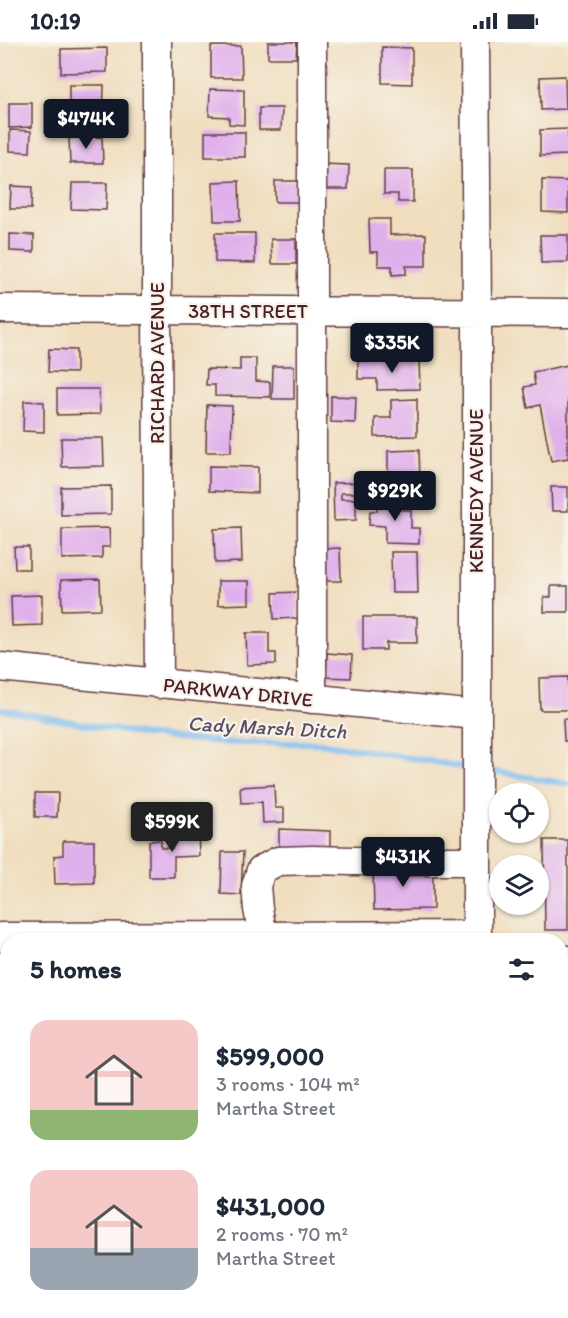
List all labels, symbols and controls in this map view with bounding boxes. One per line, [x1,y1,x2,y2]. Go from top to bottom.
text: 10:19 [30,8,81,35]
pin: $474K [44,99,128,150]
text: $474K [58,106,114,130]
street label: RICHARD AVENUE [145,282,169,444]
street label: 38TH STREET [188,299,308,323]
pin: $335K [350,323,434,374]
text: $335K [364,330,420,354]
street label: KENNEDY AVENUE [464,409,488,573]
pin: $929K [353,471,437,522]
text: $929K [368,478,422,502]
street label: PARKWAY DRIVE [162,672,314,712]
water label: Cady Marsh Ditch [187,710,347,744]
map controls [489,783,549,915]
button: locate [489,783,549,843]
pin: $599K [130,802,214,853]
text: $599K [145,809,199,833]
pin: $431K [361,837,445,888]
text: $431K [375,844,431,868]
button: layers [489,855,549,915]
text: 5 homes [30,953,122,985]
icon: filters [505,953,538,986]
text: $599,000 [216,1040,324,1072]
icon: home [78,1044,150,1116]
text: 3 rooms · 104 m² [216,1072,360,1096]
text: Martha Street [216,1096,336,1120]
text: $431,000 [216,1190,325,1222]
icon: home [78,1194,150,1266]
text: 2 rooms · 70 m² [216,1222,348,1246]
text: Martha Street [216,1246,336,1270]

